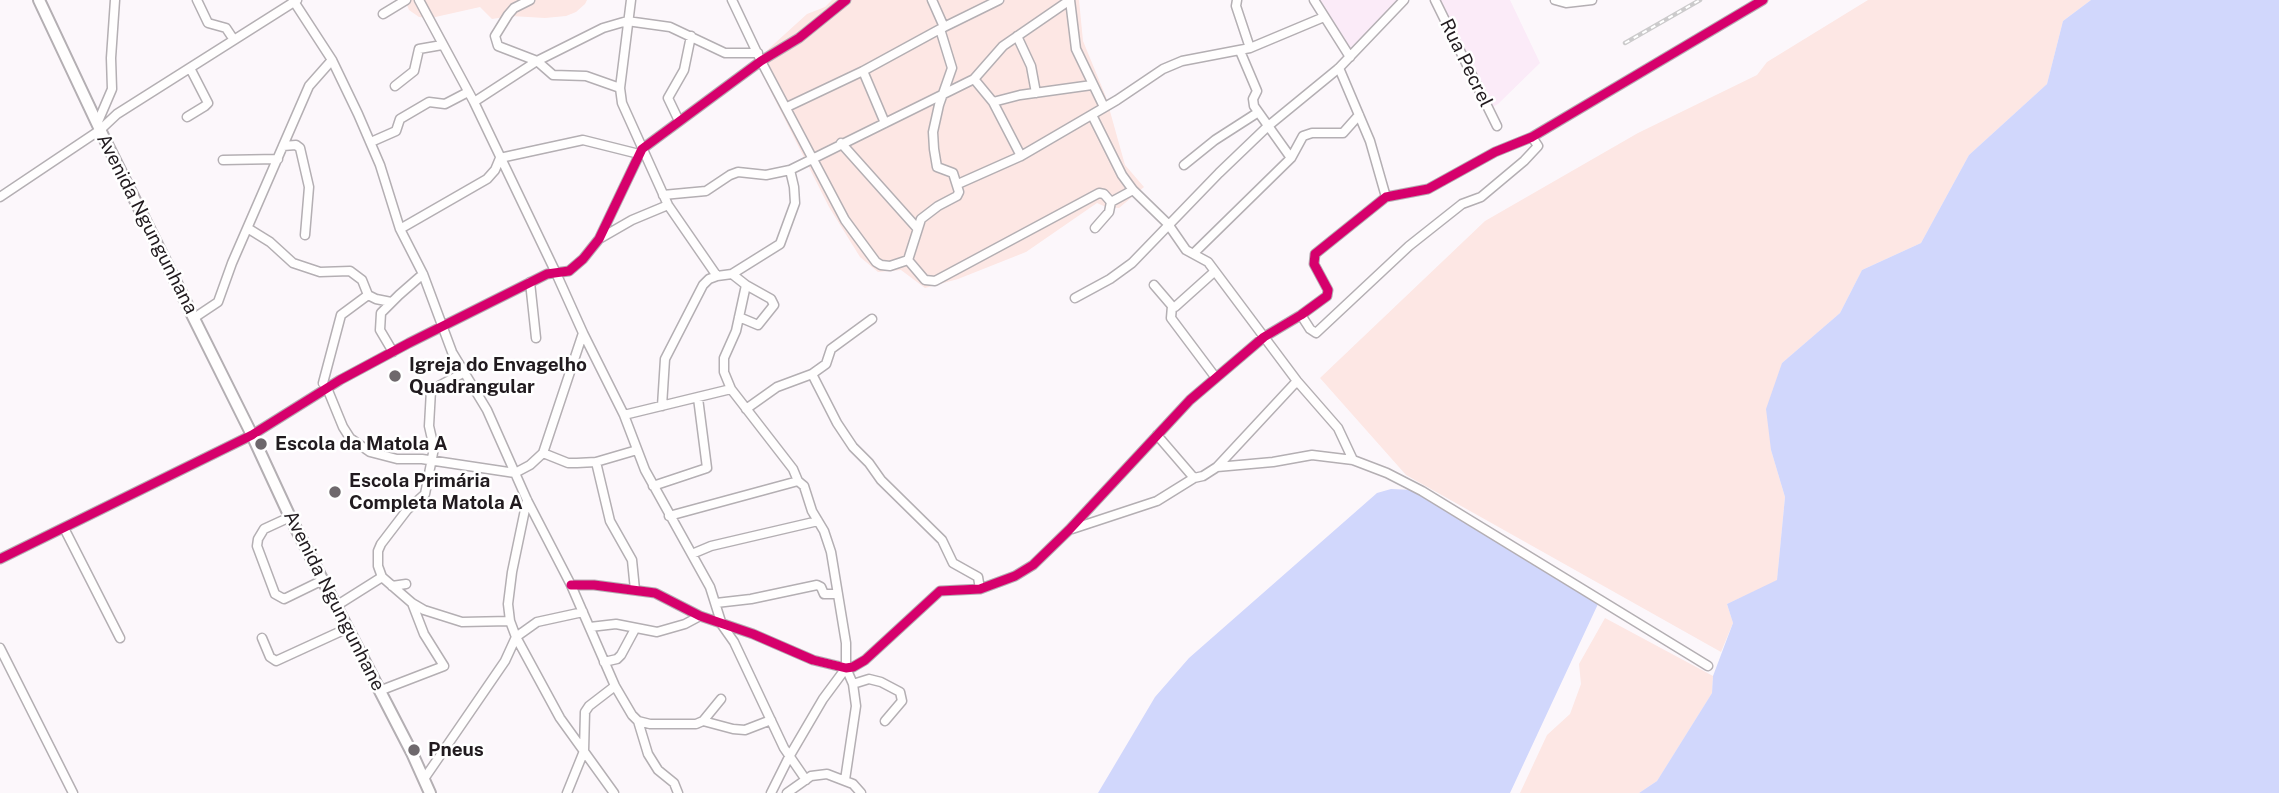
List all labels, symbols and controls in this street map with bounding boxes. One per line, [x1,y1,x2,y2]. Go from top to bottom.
street label: Rua Pecrel [1435,15,1497,111]
street label: Avenida Ngungunhana [92,130,202,318]
place label: Igreja do Envagelho Quadrangular [409,354,587,398]
marker: Igreja do Envagelho Quadrangular [387,368,403,384]
place label: Escola da Matola A [275,433,447,455]
marker: Escola da Matola A [253,436,269,452]
place label: Escola Primária Completa Matola A [349,470,523,514]
marker: Escola Primária Completa Matola A [327,484,343,500]
street label: Avenida Ngungunhane [279,507,389,695]
place label: Pneus [428,739,484,761]
marker: Pneus [406,742,422,758]

